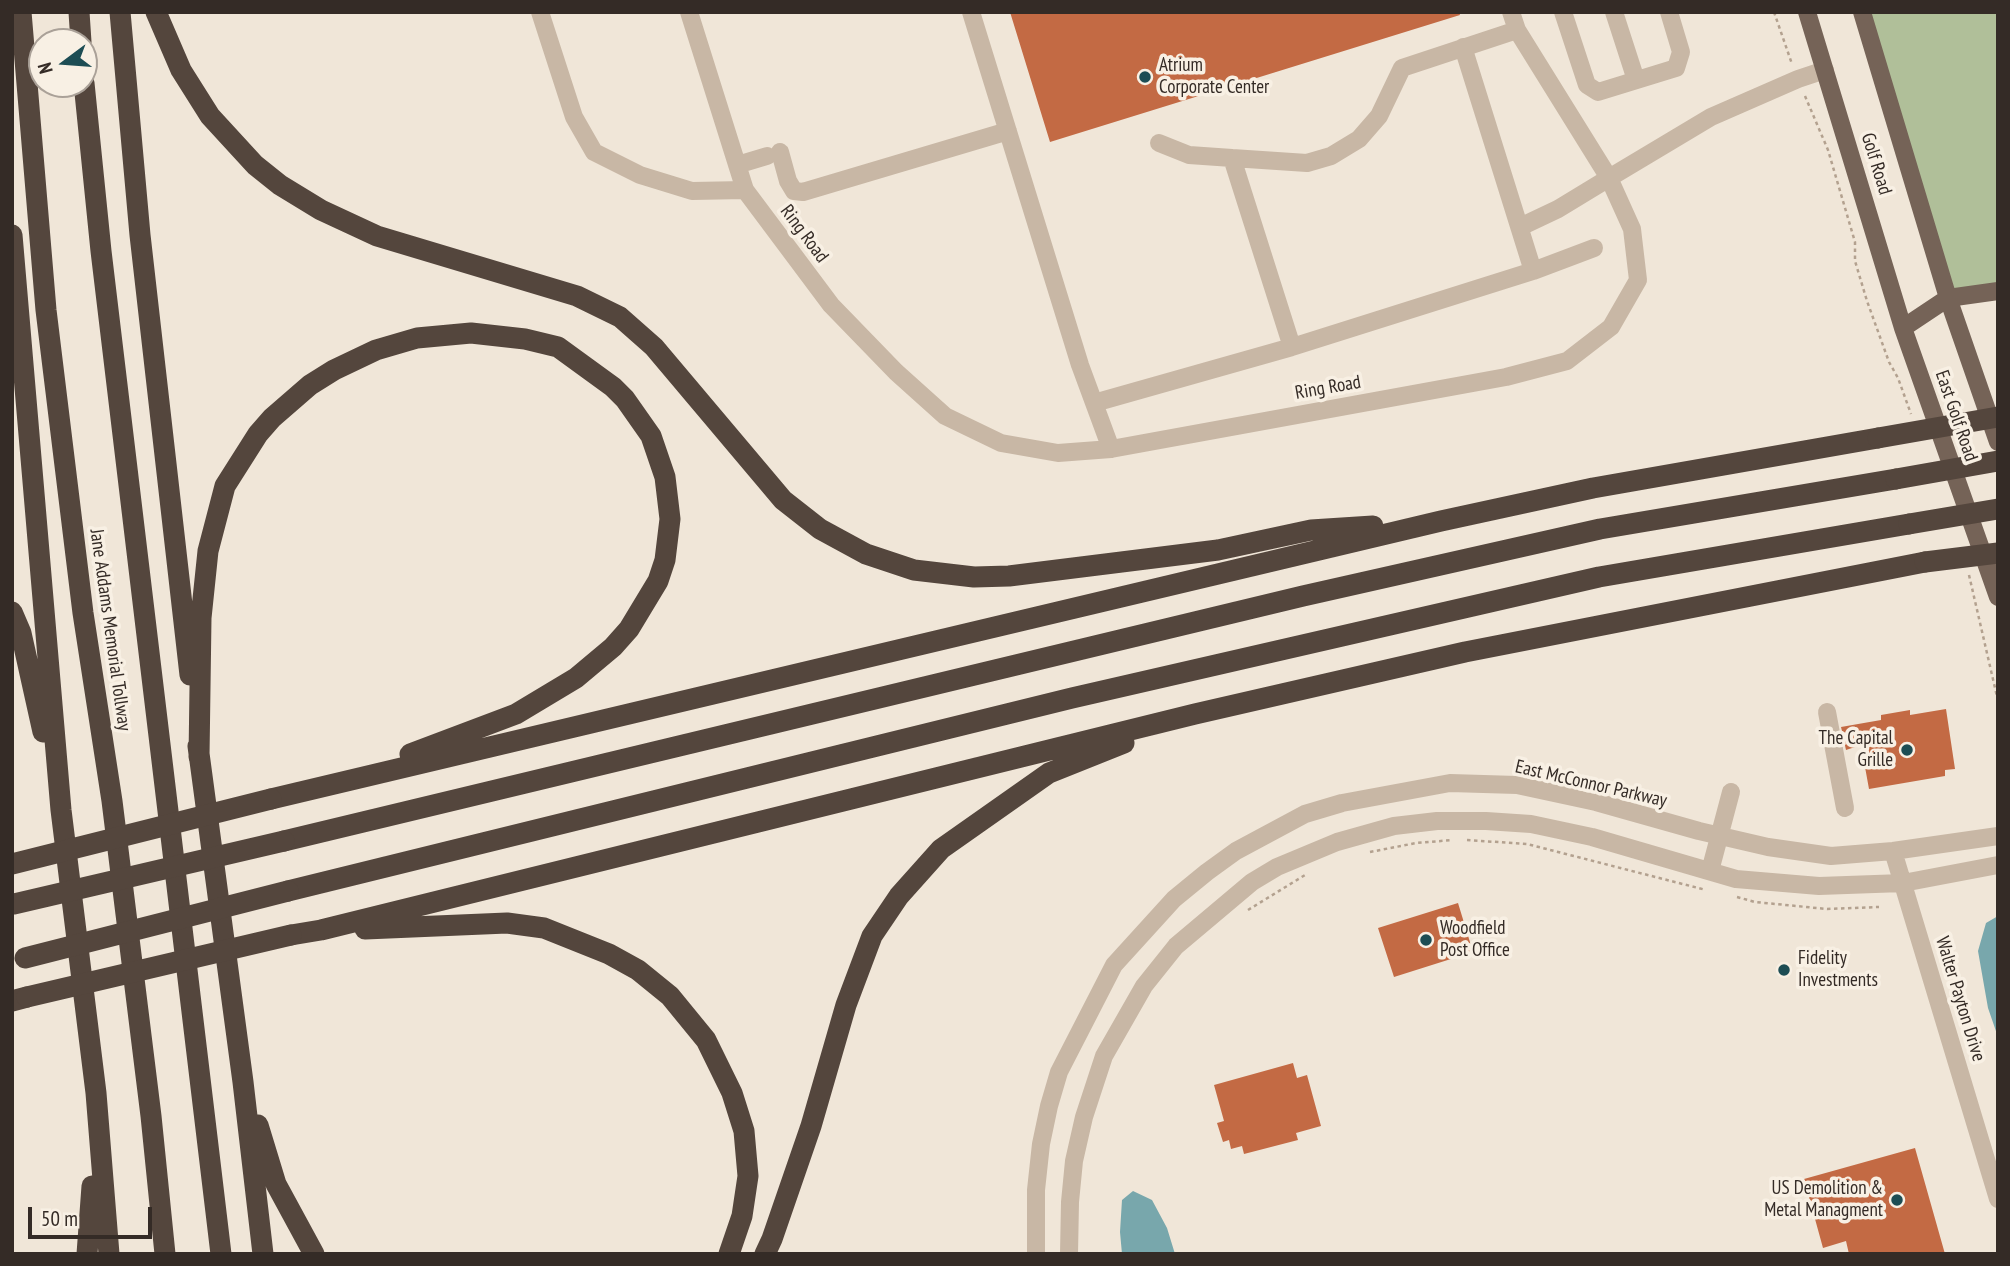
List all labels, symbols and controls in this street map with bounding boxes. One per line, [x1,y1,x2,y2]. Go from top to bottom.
north arrow [28,28,98,98]
place label: Atrium Corporate Center [1159,55,1269,99]
text: N [32,60,58,76]
marker: Atrium Corporate Center [1137,69,1153,85]
street label: Golf Road [1856,130,1896,198]
street label: Ring Road [775,201,833,267]
street label: East Golf Road [1930,368,1982,464]
street label: Ring Road [1293,371,1363,405]
street label: Jane Addams Memorial Tollway [85,528,135,732]
place label: The Capital Grille [1819,728,1893,772]
marker: The Capital Grille [1899,742,1915,758]
street label: East McConnor Parkway [1513,755,1669,813]
place label: Woodfield Post Office [1440,918,1510,962]
marker: Woodfield Post Office [1418,932,1434,948]
street label: Walter Payton Drive [1930,934,1990,1064]
place label: Fidelity Investments [1798,948,1878,992]
marker: Fidelity Investments [1776,962,1792,978]
place label: US Demolition & Metal Managment [1764,1178,1883,1222]
scale bar [32,1192,156,1236]
marker: US Demolition & Metal Managment [1889,1192,1905,1208]
text: 50 m [41,1205,78,1232]

